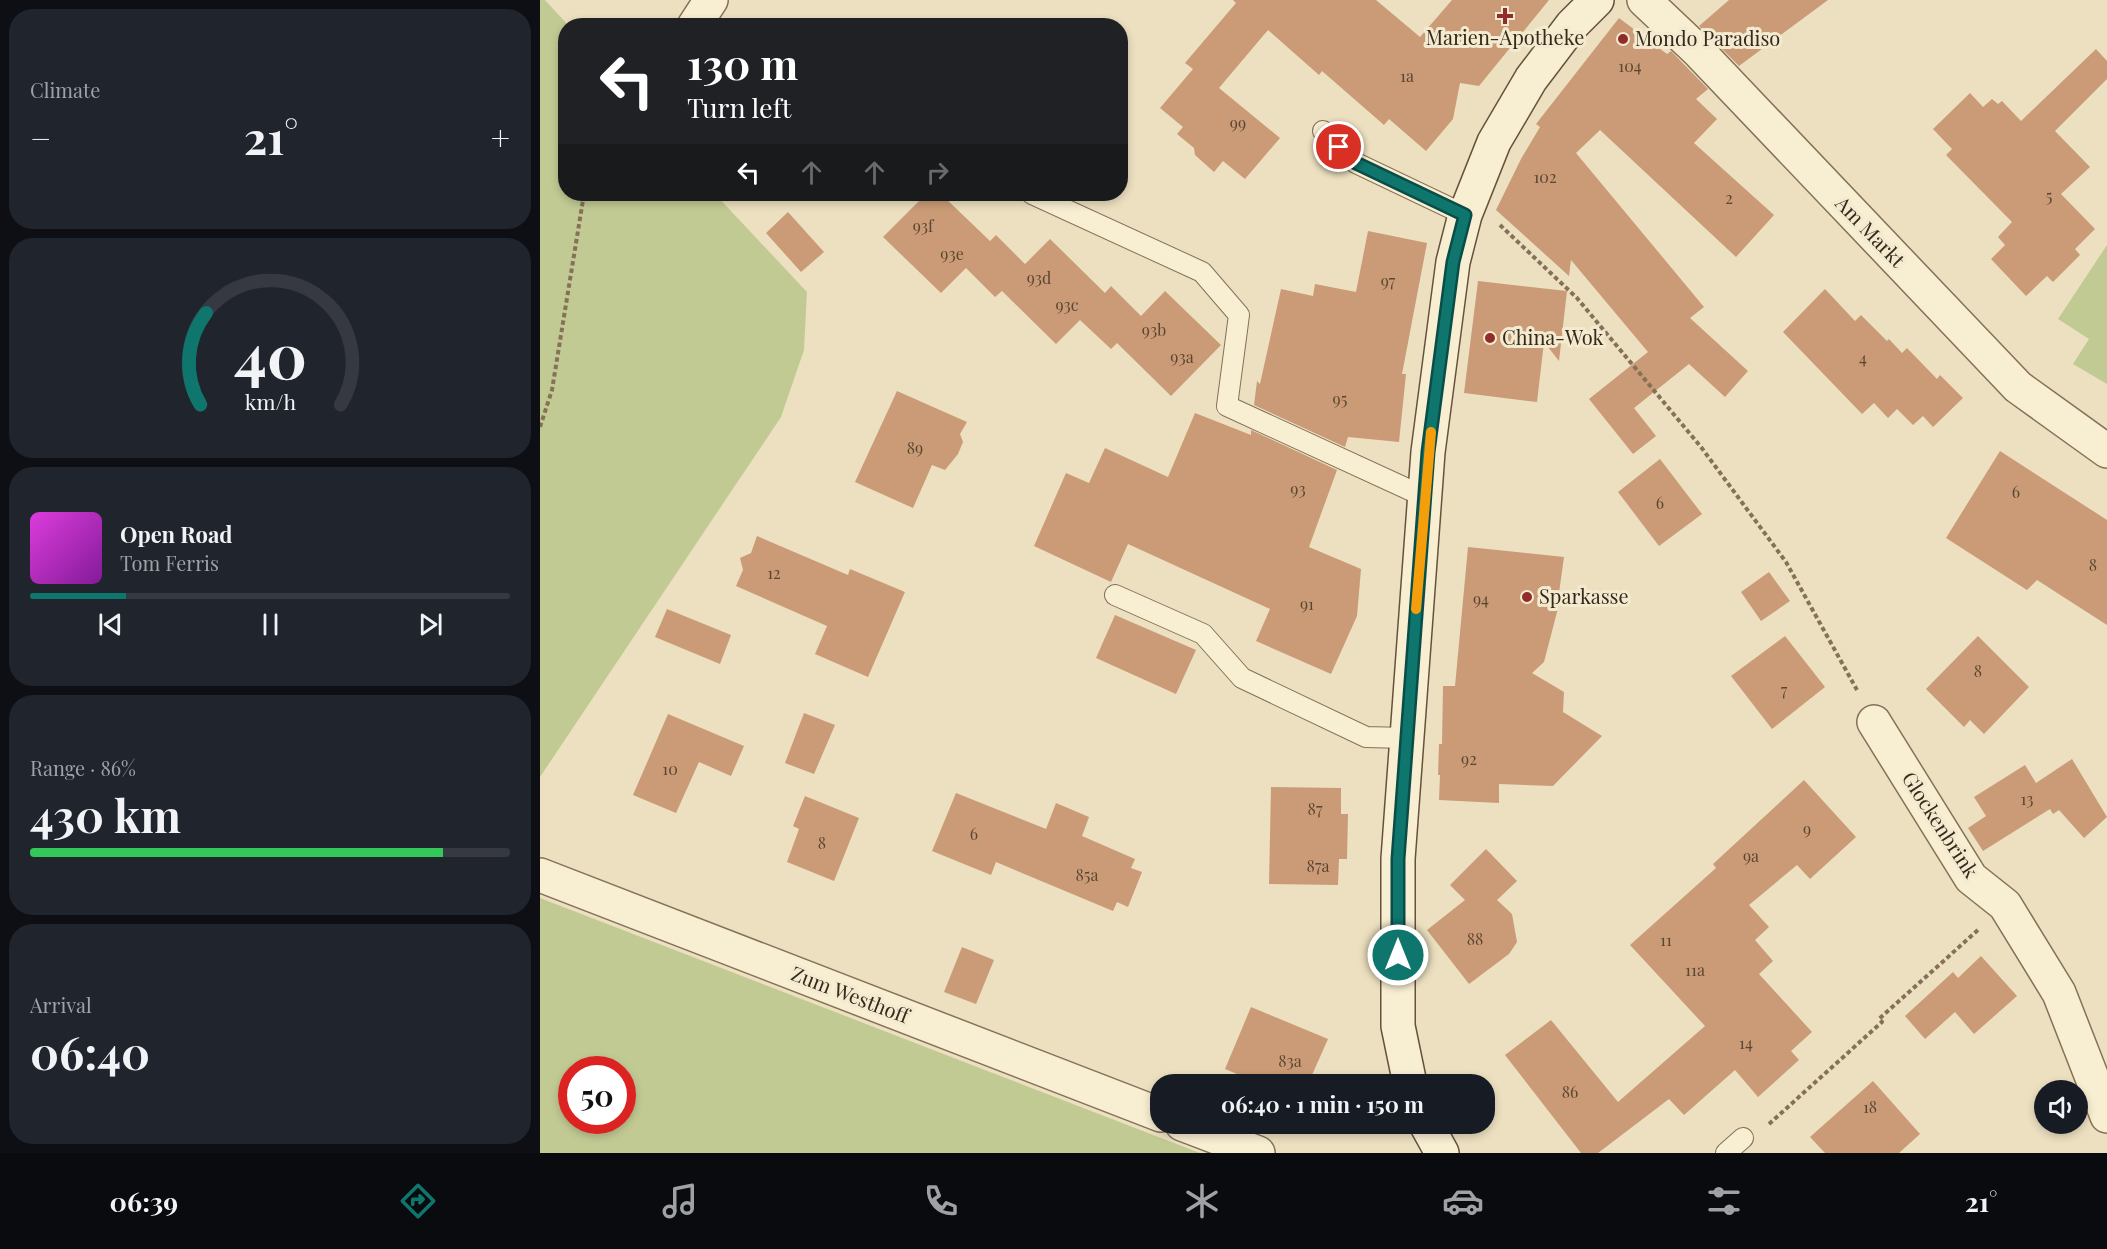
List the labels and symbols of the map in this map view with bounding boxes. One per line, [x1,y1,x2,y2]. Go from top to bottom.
marker: Marien-Apotheke [1498,9,1512,23]
place label: Marien-Apotheke [1426,23,1584,50]
place label: Mondo Paradiso [1635,24,1780,51]
marker: Mondo Paradiso [1616,32,1630,46]
house number: 104 [1618,55,1642,76]
house number: 1a [1400,65,1414,86]
house number: 99 [1230,112,1246,133]
pin [1313,121,1364,172]
house number: 102 [1533,166,1557,187]
house number: 5 [2046,185,2052,206]
house number: 2 [1725,187,1733,208]
street label: Am Markt [1830,189,1912,273]
house number: 93f [913,215,935,236]
house number: 93e [940,243,964,264]
house number: 93d [1027,267,1051,288]
house number: 97 [1381,270,1396,291]
house number: 93c [1055,294,1079,315]
house number: 93b [1142,319,1166,340]
place label: China-Wok [1502,323,1603,350]
marker: China-Wok [1483,331,1497,345]
house number: 93a [1170,346,1194,367]
house number: 4 [1859,347,1867,368]
house number: 95 [1333,388,1347,409]
house number: 89 [907,437,923,458]
house number: 93 [1290,478,1306,499]
house number: 6 [2012,481,2020,502]
house number: 6 [1656,492,1664,513]
house number: 8 [2089,554,2097,575]
house number: 12 [767,562,781,583]
place label: Sparkasse [1539,582,1629,609]
house number: 94 [1473,588,1489,609]
marker: Sparkasse [1520,590,1534,604]
house number: 91 [1300,593,1314,614]
house number: 8 [1974,660,1982,681]
house number: 7 [1781,679,1788,700]
house number: 92 [1461,748,1477,769]
house number: 10 [662,758,678,779]
street label: Glockenbrink [1897,766,1986,883]
house number: 13 [2021,788,2033,809]
house number: 87 [1308,798,1323,819]
house number: 9 [1803,818,1811,839]
house number: 6 [970,823,978,844]
house number: 8 [818,832,826,853]
house number: 9a [1743,845,1759,866]
house number: 87a [1307,855,1329,876]
house number: 85a [1076,864,1098,885]
position arrow [1366,923,1430,987]
house number: 88 [1467,928,1483,949]
house number: 11 [1660,929,1672,950]
street label: Zum Westhoff [788,959,915,1029]
house number: 11a [1685,959,1705,980]
house number: 14 [1739,1032,1753,1053]
house number: 83a [1278,1050,1302,1071]
speed limit sign: 50 [558,1056,636,1134]
house number: 86 [1562,1081,1578,1102]
house number: 18 [1863,1096,1877,1117]

